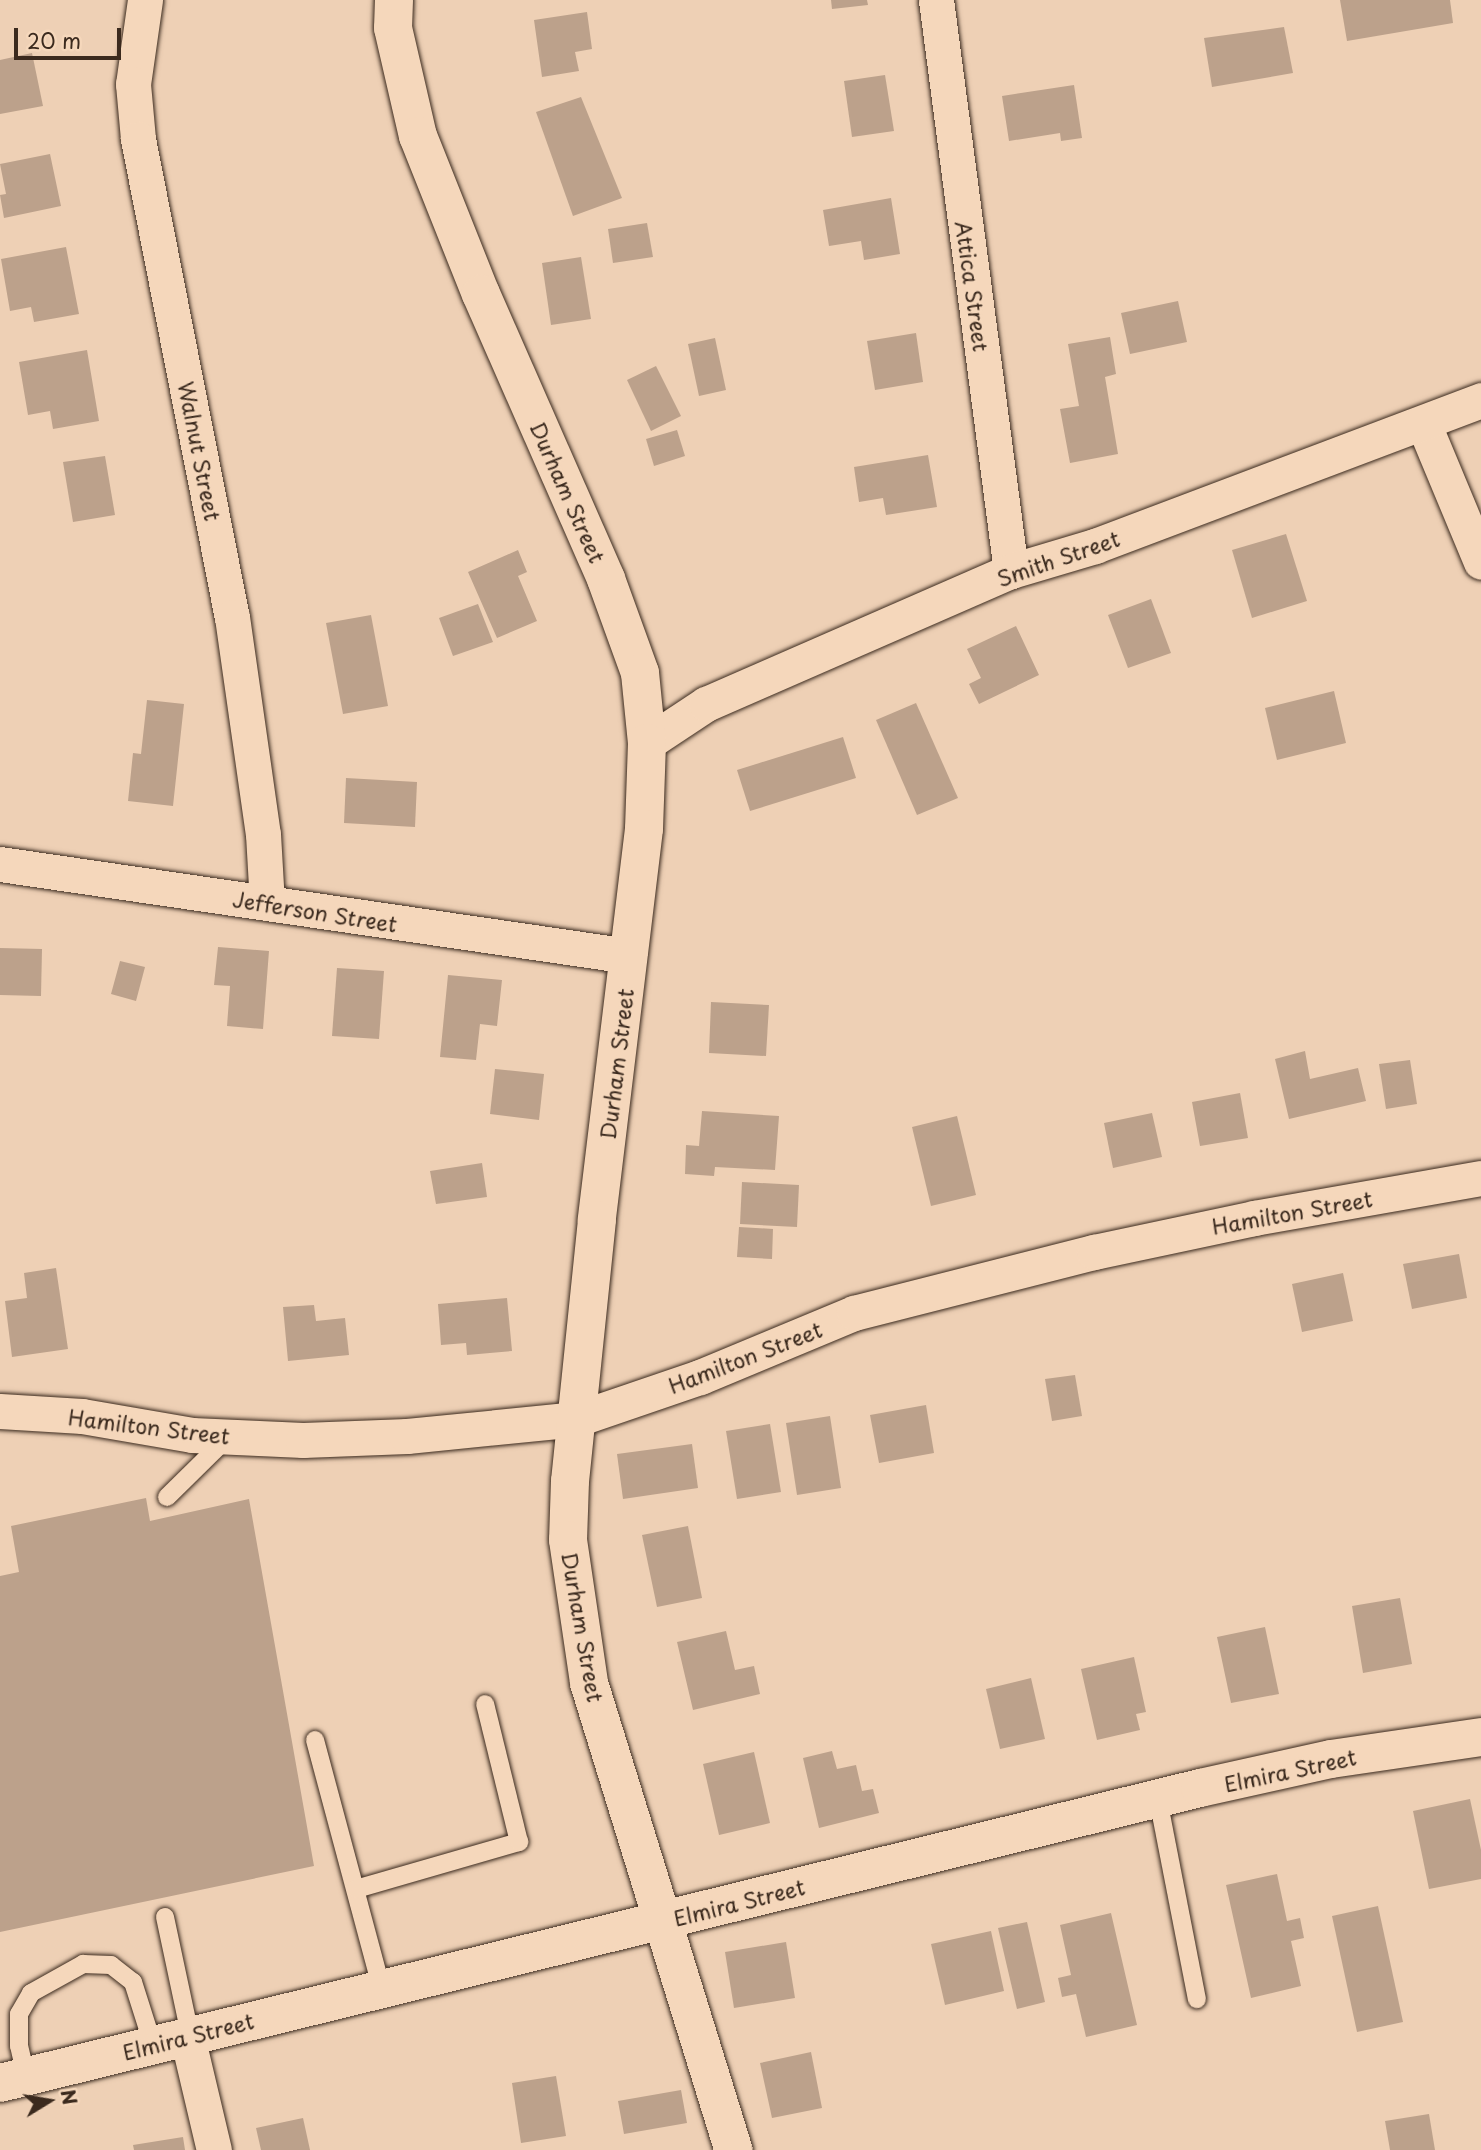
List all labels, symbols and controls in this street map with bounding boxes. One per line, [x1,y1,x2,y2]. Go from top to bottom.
scale bar [18,14,124,58]
text: 20 m [27,24,81,56]
street label: Attica Street [951,219,995,353]
street label: Walnut Street [174,379,226,523]
street label: Durham Street [526,417,610,567]
street label: Smith Street [993,525,1123,591]
street label: Jefferson Street [232,886,398,936]
street label: Durham Street [594,987,638,1141]
street label: Hamilton Street [1210,1186,1374,1238]
street label: Hamilton Street [665,1316,825,1398]
street label: Hamilton Street [67,1404,231,1448]
street label: Durham Street [557,1550,609,1704]
street label: Elmira Street [1221,1744,1359,1796]
street label: Elmira Street [670,1873,808,1931]
street label: Elmira Street [119,2007,257,2065]
north arrow [14,2066,84,2136]
text: N [54,2087,85,2107]

